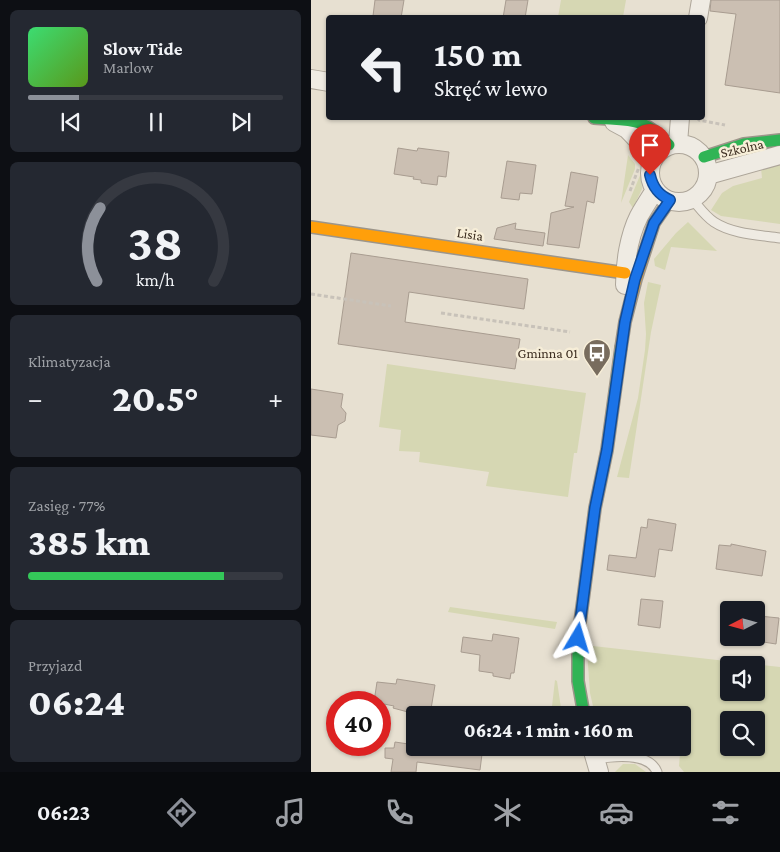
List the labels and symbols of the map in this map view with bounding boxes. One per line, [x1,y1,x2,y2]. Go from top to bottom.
pin [629,124,671,175]
street label: Szkolna [719,135,766,161]
street label: Lisia [456,224,485,244]
bus stop icon: Gminna 01 [582,338,612,377]
place label: Gminna 01 [518,345,578,361]
north arrow [720,601,765,646]
position arrow [551,611,603,663]
speed limit sign: 40 [326,691,391,756]

